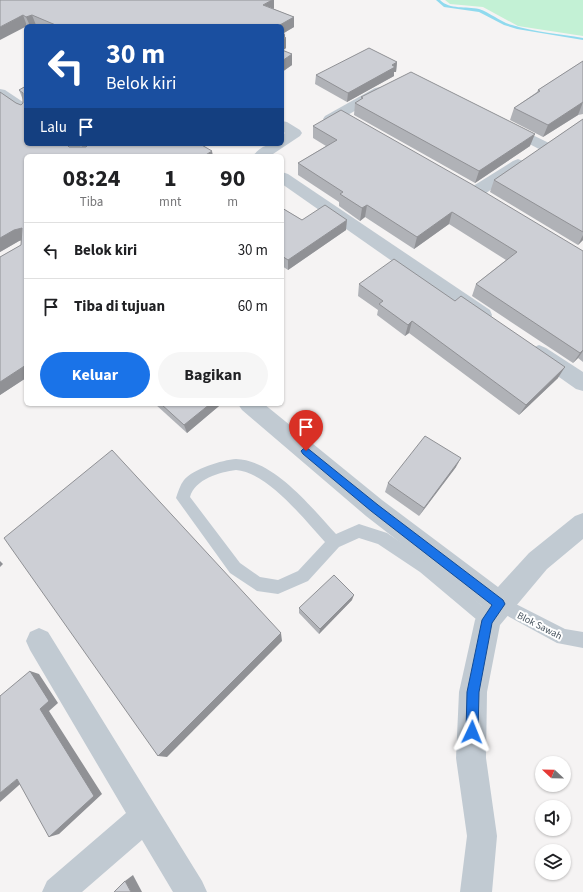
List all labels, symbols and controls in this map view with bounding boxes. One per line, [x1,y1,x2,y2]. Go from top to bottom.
text: 30 m [106,34,165,74]
icon: left [40,40,92,92]
text: Belok kiri [106,71,176,96]
icon: arrive [75,116,97,138]
text: Lalu [40,117,67,138]
text: 08:24 [63,161,121,196]
text: 1 [164,161,177,196]
text: 90 [220,161,245,196]
text: Tiba [80,193,103,211]
text: mnt [159,193,181,211]
text: m [227,193,238,211]
icon: left [40,240,62,262]
text: Belok kiri [74,240,137,261]
text: 30 m [238,240,268,261]
icon: arrive [40,296,62,318]
text: Tiba di tujuan [74,296,165,317]
text: 60 m [238,296,268,317]
button: Keluar [40,352,150,398]
button: Bagikan [158,352,268,398]
pin [289,410,323,451]
icon: arrive [295,416,317,438]
street label: Blok Sawah [515,609,564,643]
position arrow [451,711,493,753]
north arrow [535,756,571,792]
map controls [535,756,571,880]
button: sound [535,800,571,836]
button: layers [535,844,571,880]

